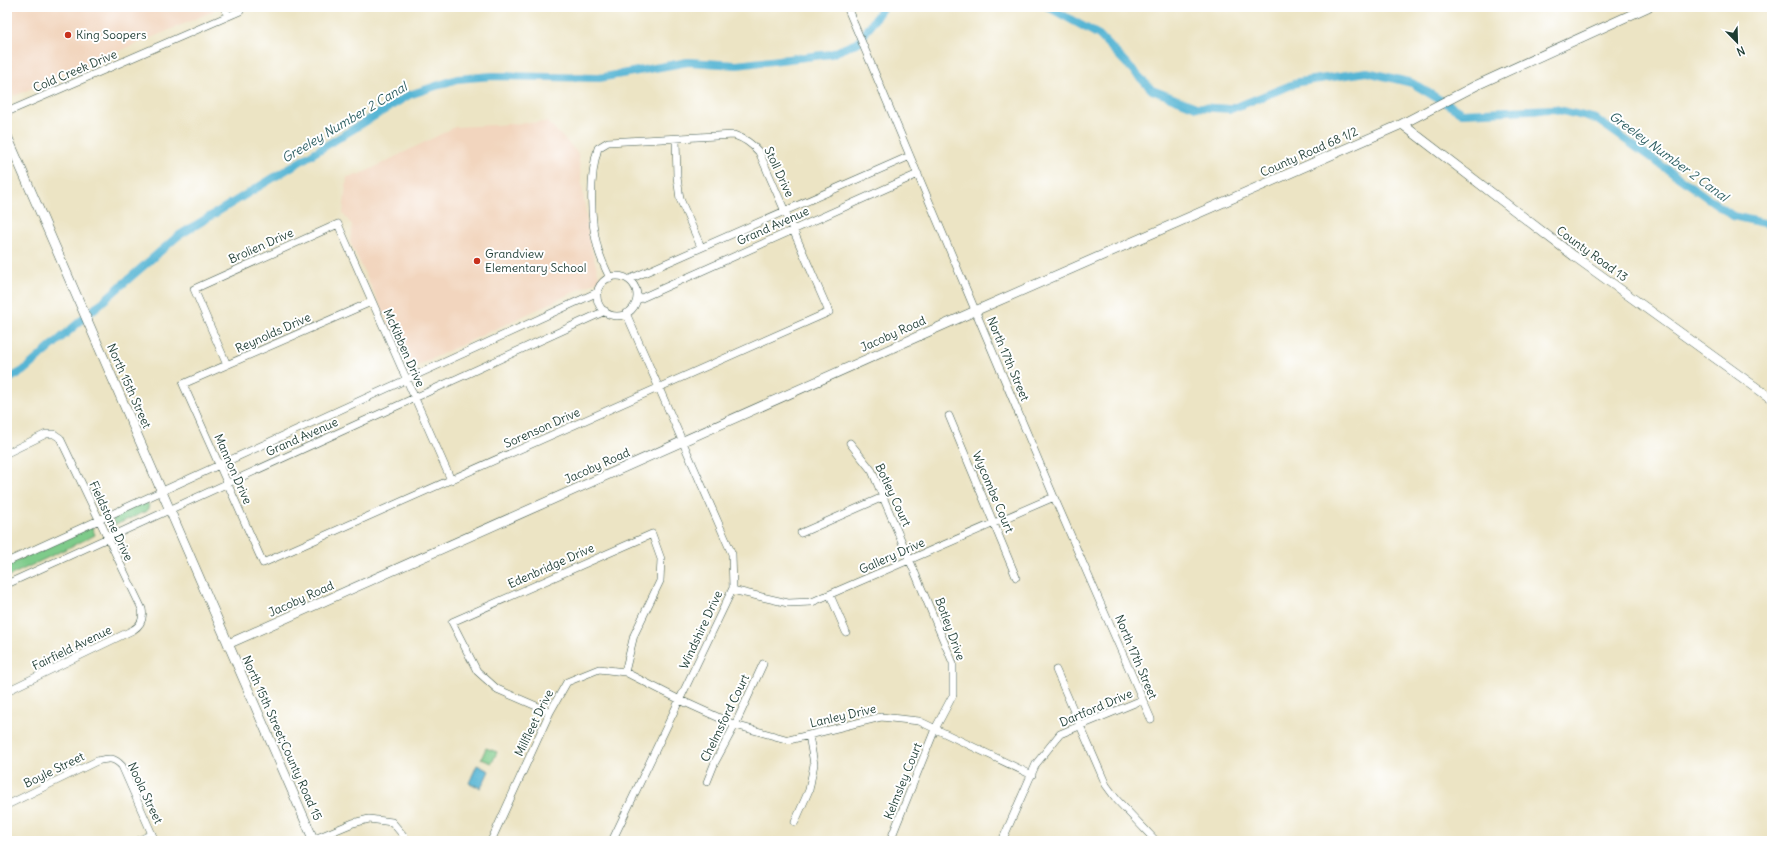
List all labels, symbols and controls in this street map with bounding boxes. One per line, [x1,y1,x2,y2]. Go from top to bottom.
north arrow [1717,22,1757,62]
place label: King Soopers [76,27,146,42]
marker: King Soopers [63,30,73,40]
text: N [1735,43,1747,59]
street label: Cold Creek Drive [31,46,119,95]
water label: Greeley Number 2 Canal [279,77,412,167]
water label: Greeley Number 2 Canal [1606,107,1733,207]
street label: County Road 68 1/2 [1258,123,1360,180]
street label: Stoll Drive [761,144,798,199]
street label: Grand Avenue [734,203,811,248]
street label: County Road 13 [1554,223,1631,285]
street label: Brolien Drive [226,225,296,267]
place label: Grandview Elementary School [485,246,586,275]
marker: Grandview Elementary School [472,256,482,266]
street label: McKibben Drive [381,306,428,389]
street label: Reynolds Drive [233,309,313,356]
street label: Jacoby Road [858,312,928,355]
street label: North 17th Street [984,314,1033,403]
street label: North 15th Street [104,341,155,430]
street label: Sorenson Drive [501,404,582,451]
street label: Grand Avenue [263,414,340,459]
street label: Mannon Drive [211,431,256,506]
street label: Jacoby Road [562,444,632,487]
street label: Wycombe Court [970,449,1017,535]
street label: Botley Court [872,461,915,529]
street label: Fieldstone Drive [86,478,137,563]
street label: Gallery Drive [857,534,927,577]
street label: Edenbridge Drive [505,540,596,591]
street label: Jacoby Road [266,577,336,620]
street label: Windshire Drive [676,588,725,671]
street label: Botley Drive [932,595,969,662]
street label: North 17th Street [1112,612,1161,701]
street label: Fairfield Avenue [30,622,114,673]
street label: North 15th Street;County Road 15 [239,653,326,823]
street label: Chelmsford Court [697,672,752,764]
street label: Dartford Drive [1057,685,1135,730]
street label: Millfleet Drive [511,687,556,759]
street label: Lanley Drive [808,701,877,730]
street label: Kelmsley Court [880,740,925,821]
street label: Boyle Street [21,748,86,791]
street label: Noola Street [125,760,166,826]

